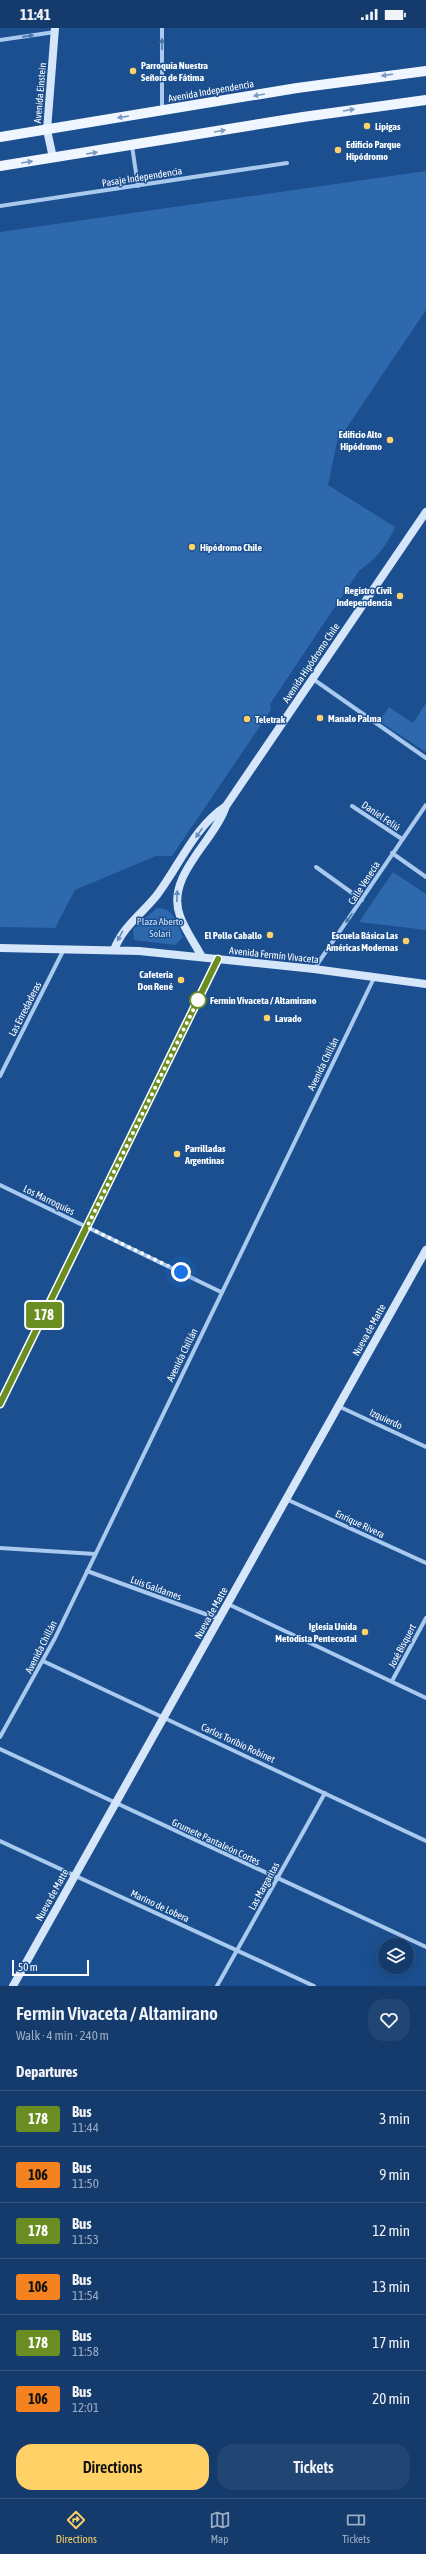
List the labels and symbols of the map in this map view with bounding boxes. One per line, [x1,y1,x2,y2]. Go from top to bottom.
one-way arrow [21,33,34,39]
one-way arrow [159,37,165,50]
place label: Parroquia Nuestra Señora de Fátima [141,60,208,83]
street label: Avenida Einstein [32,62,48,124]
marker: Parroquia Nuestra Señora de Fátima [128,66,138,76]
one-way arrow [381,72,393,78]
street label: Avenida Independencia [167,78,255,104]
one-way arrow [253,92,265,98]
one-way arrow [342,107,355,113]
one-way arrow [117,115,129,121]
marker: Lipigas [362,121,372,131]
place label: Lipigas [375,121,401,132]
one-way arrow [214,128,226,134]
place label: Edificio Parque Hipódromo [346,139,401,162]
marker: Edificio Parque Hipódromo [333,145,343,155]
one-way arrow [86,150,98,156]
one-way arrow [21,159,33,165]
street label: Pasaje Independencia [101,165,183,189]
place label: Edificio Alto Hipódromo [339,429,382,452]
marker: Edificio Alto Hipódromo [385,435,395,445]
marker: Hipódromo Chile [187,542,197,552]
place label: Hipódromo Chile [200,542,262,553]
place label: Registro Civil Independencia [336,585,392,608]
marker: Registro Civil Independencia [395,591,405,601]
street label: Avenida Hipódromo Chile [280,621,342,705]
marker: Manalo Palma [315,713,325,723]
place label: Manalo Palma [328,713,382,724]
marker: Teletrak [242,714,252,724]
place label: Teletrak [255,714,286,725]
street label: Daniel Feliú [360,799,402,833]
one-way arrow [195,828,203,839]
street label: Calle Venecia [346,859,382,907]
one-way arrow [174,890,181,902]
one-way arrow [345,913,353,923]
park label: Plaza Aberto Solari [137,916,183,939]
one-way arrow [117,930,124,942]
place label: El Pollo Caballo [205,930,262,941]
marker: El Pollo Caballo [265,930,275,940]
place label: Escuela Básica Las Américas Modernas [325,930,398,953]
marker: Escuela Básica Las Américas Modernas [401,936,411,946]
street label: Avenida Fermín Vivaceta [229,945,320,965]
place label: Cafetería Don René [138,969,173,992]
marker: Cafetería Don René [176,975,186,985]
street label: Las Enredaderas [7,980,44,1038]
marker: Fermin Vivaceta / Altamirano [189,991,207,1009]
place label: Fermin Vivaceta / Altamirano [210,995,317,1006]
marker: Lavado [262,1013,272,1023]
place label: Lavado [275,1013,302,1024]
street label: Avenida Chillán [305,1035,341,1092]
place label: Parrilladas Argentinas [184,1143,226,1166]
marker: Parrilladas Argentinas [172,1149,182,1159]
street label: Los Marroquíes [22,1183,77,1217]
your location [171,1262,191,1282]
line badge: 178 [21,1302,67,1328]
street label: Nueva de Matte [350,1302,388,1358]
street label: Avenida Chillán [164,1326,200,1383]
street label: Izquierdo [368,1407,404,1431]
street label: Enrique Rivera [334,1508,387,1540]
street label: Luis Galdames [129,1574,183,1602]
street label: Nueva de Matte [192,1585,230,1641]
street label: Avenida Chillán [23,1619,59,1675]
place label: Iglesia Unida Metodista Pentecostal [275,1621,357,1644]
street label: José Bisquert [386,1622,418,1670]
marker: Iglesia Unida Metodista Pentecostal [360,1627,370,1637]
street label: Carlos Toribio Robinet [199,1721,277,1765]
street label: Grumete Pantaleón Cortes [170,1817,262,1867]
street label: Las Margaritas [246,1860,282,1912]
street label: Nueva de Matte [33,1867,71,1923]
street label: Marino de Lobera [129,1888,191,1925]
scale bar [12,1958,89,1977]

